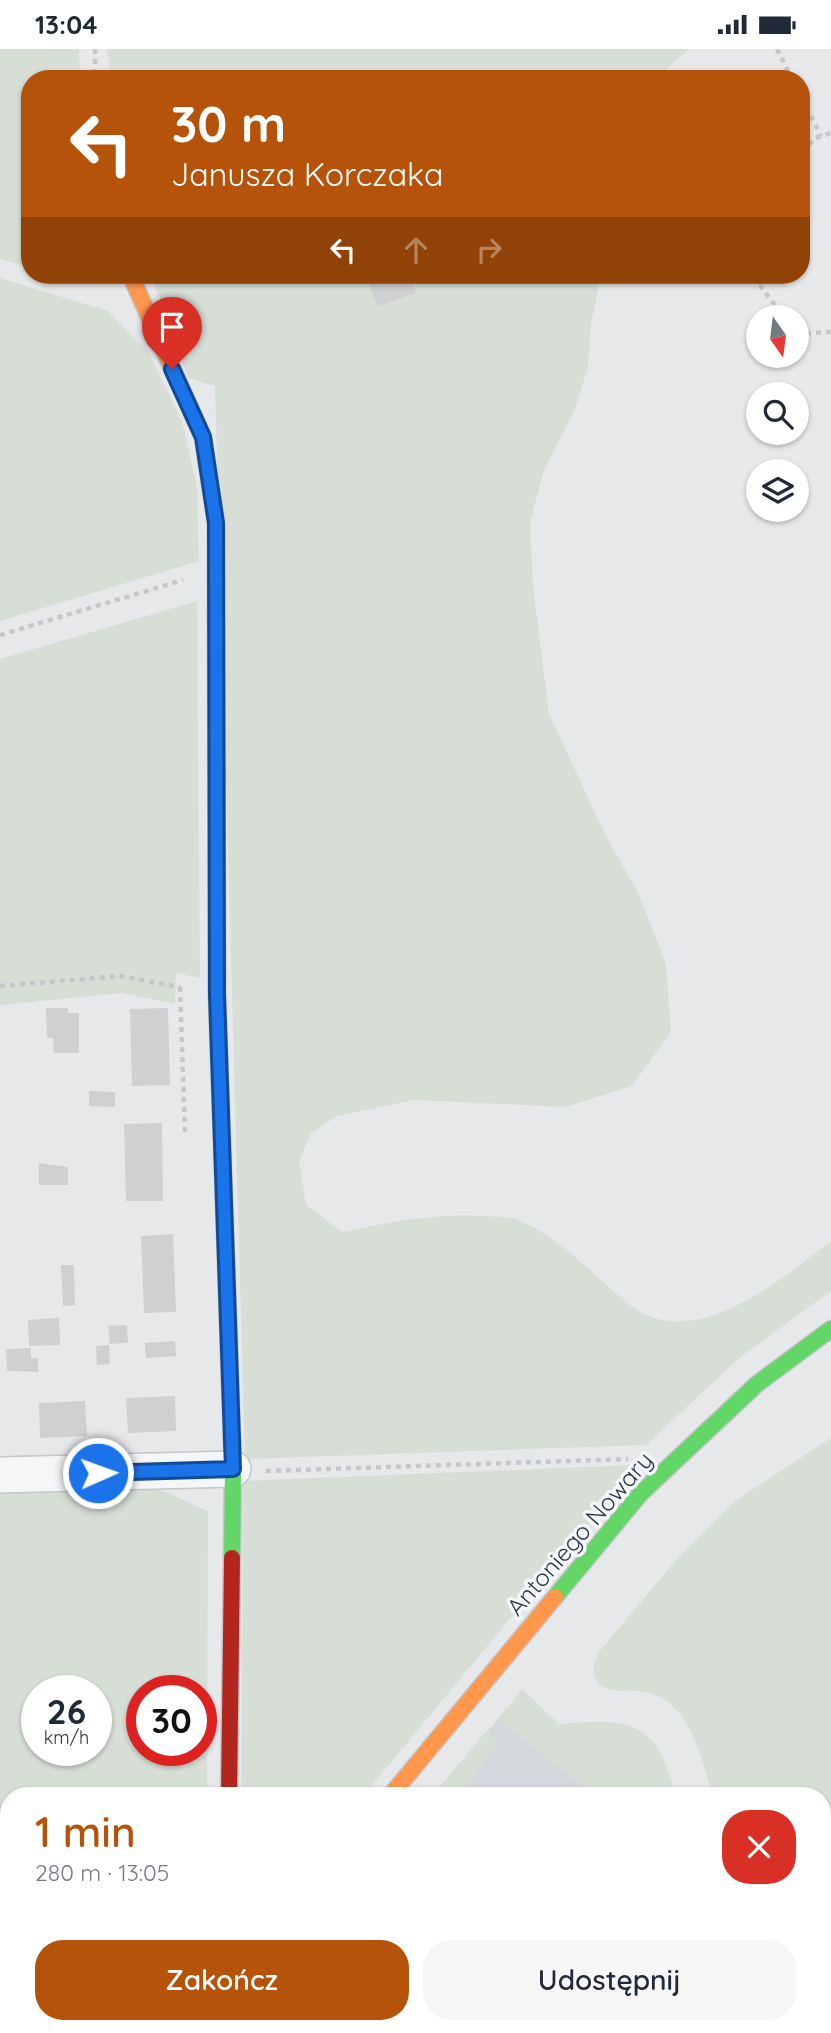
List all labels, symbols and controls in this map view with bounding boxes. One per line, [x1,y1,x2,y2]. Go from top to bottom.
text: 13:04 [35,8,97,41]
text: 30 m [171,93,286,154]
icon: left [56,98,147,189]
text: Janusza Korczaka [171,154,443,194]
icon: left [324,231,362,269]
icon: ahead [397,231,435,269]
icon: right [470,231,508,269]
pin [142,297,202,369]
north arrow [746,305,808,367]
map controls [746,305,809,522]
icon: arrive [153,308,191,346]
button: search [746,382,809,445]
button: layers [746,459,809,522]
position arrow [61,1436,135,1510]
street label: Antoniego Nowary [500,1445,659,1621]
speed limit sign: 30 [126,1675,217,1766]
text: 26 [47,1689,86,1733]
text: km/h [44,1726,89,1749]
text: 1 min [35,1805,136,1858]
button: close [722,1810,796,1884]
text: 280 m · 13:05 [35,1858,169,1887]
button: Zakończ [35,1940,409,2020]
button: Udostępnij [423,1940,796,2020]

